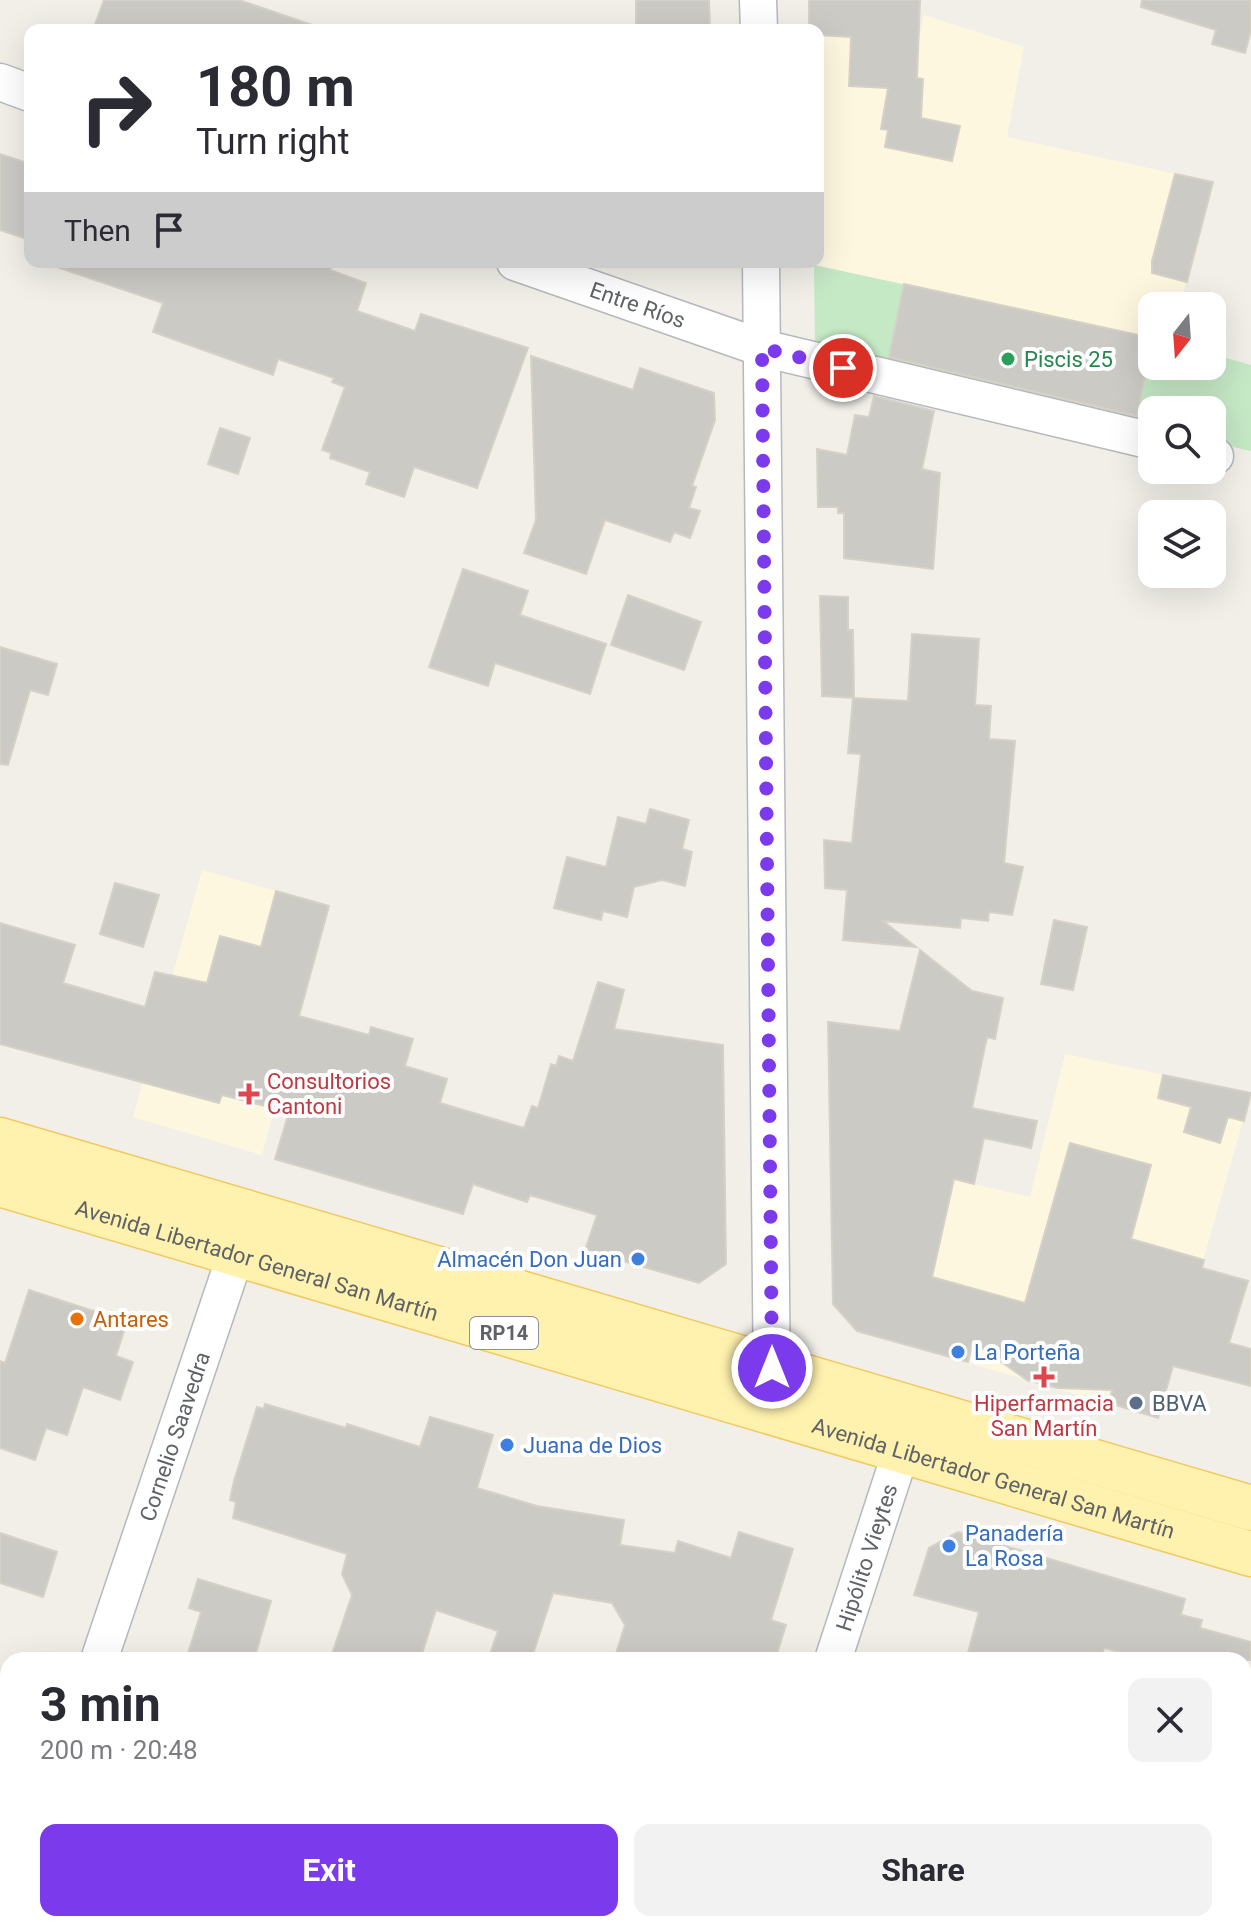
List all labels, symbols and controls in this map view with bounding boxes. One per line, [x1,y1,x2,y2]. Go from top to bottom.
text: 180 m [196,54,355,120]
icon: right [64,56,168,160]
text: Turn right [196,121,349,163]
icon: arrive [147,208,191,252]
text: Then [64,213,131,248]
street label: Entre Ríos [587,277,689,333]
north arrow [1138,292,1226,380]
map controls [1138,292,1226,588]
pin [809,334,877,402]
icon: arrive [821,346,865,390]
place label: Piscis 25 [1024,347,1113,372]
marker: Piscis 25 [999,350,1017,368]
button: search [1138,396,1226,484]
button: layers [1138,500,1226,588]
place label: Consultorios Cantoni [267,1069,391,1119]
marker: Consultorios Cantoni [238,1083,260,1105]
street label: Avenida Libertador General San Martín [73,1195,441,1325]
place label: Almacén Don Juan [437,1247,622,1272]
marker: Almacén Don Juan [629,1250,647,1268]
place label: Antares [93,1307,169,1332]
marker: Antares [68,1310,86,1328]
road number: RP14 [470,1317,538,1349]
position arrow [730,1326,814,1410]
place label: La Porteña [974,1340,1081,1365]
marker: La Porteña [949,1343,967,1361]
street label: Cornelio Saavedra [134,1348,215,1524]
marker: Hiperfarmacia San Martín [1035,1368,1053,1386]
place label: Hiperfarmacia San Martín [974,1391,1114,1441]
place label: BBVA [1152,1391,1207,1416]
marker: BBVA [1127,1394,1145,1412]
street label: Avenida Libertador General San Martín [809,1412,1178,1543]
place label: Juana de Dios [523,1433,662,1458]
marker: Juana de Dios [498,1436,516,1454]
street label: Hipólito Vieytes [831,1481,902,1634]
place label: Panadería La Rosa [965,1521,1064,1571]
marker: Panadería La Rosa [940,1537,958,1555]
text: 3 min [40,1676,161,1733]
button: close [1128,1678,1212,1762]
text: 200 m · 20:48 [40,1735,198,1765]
button: Exit [40,1824,618,1916]
button: Share [634,1824,1212,1916]

